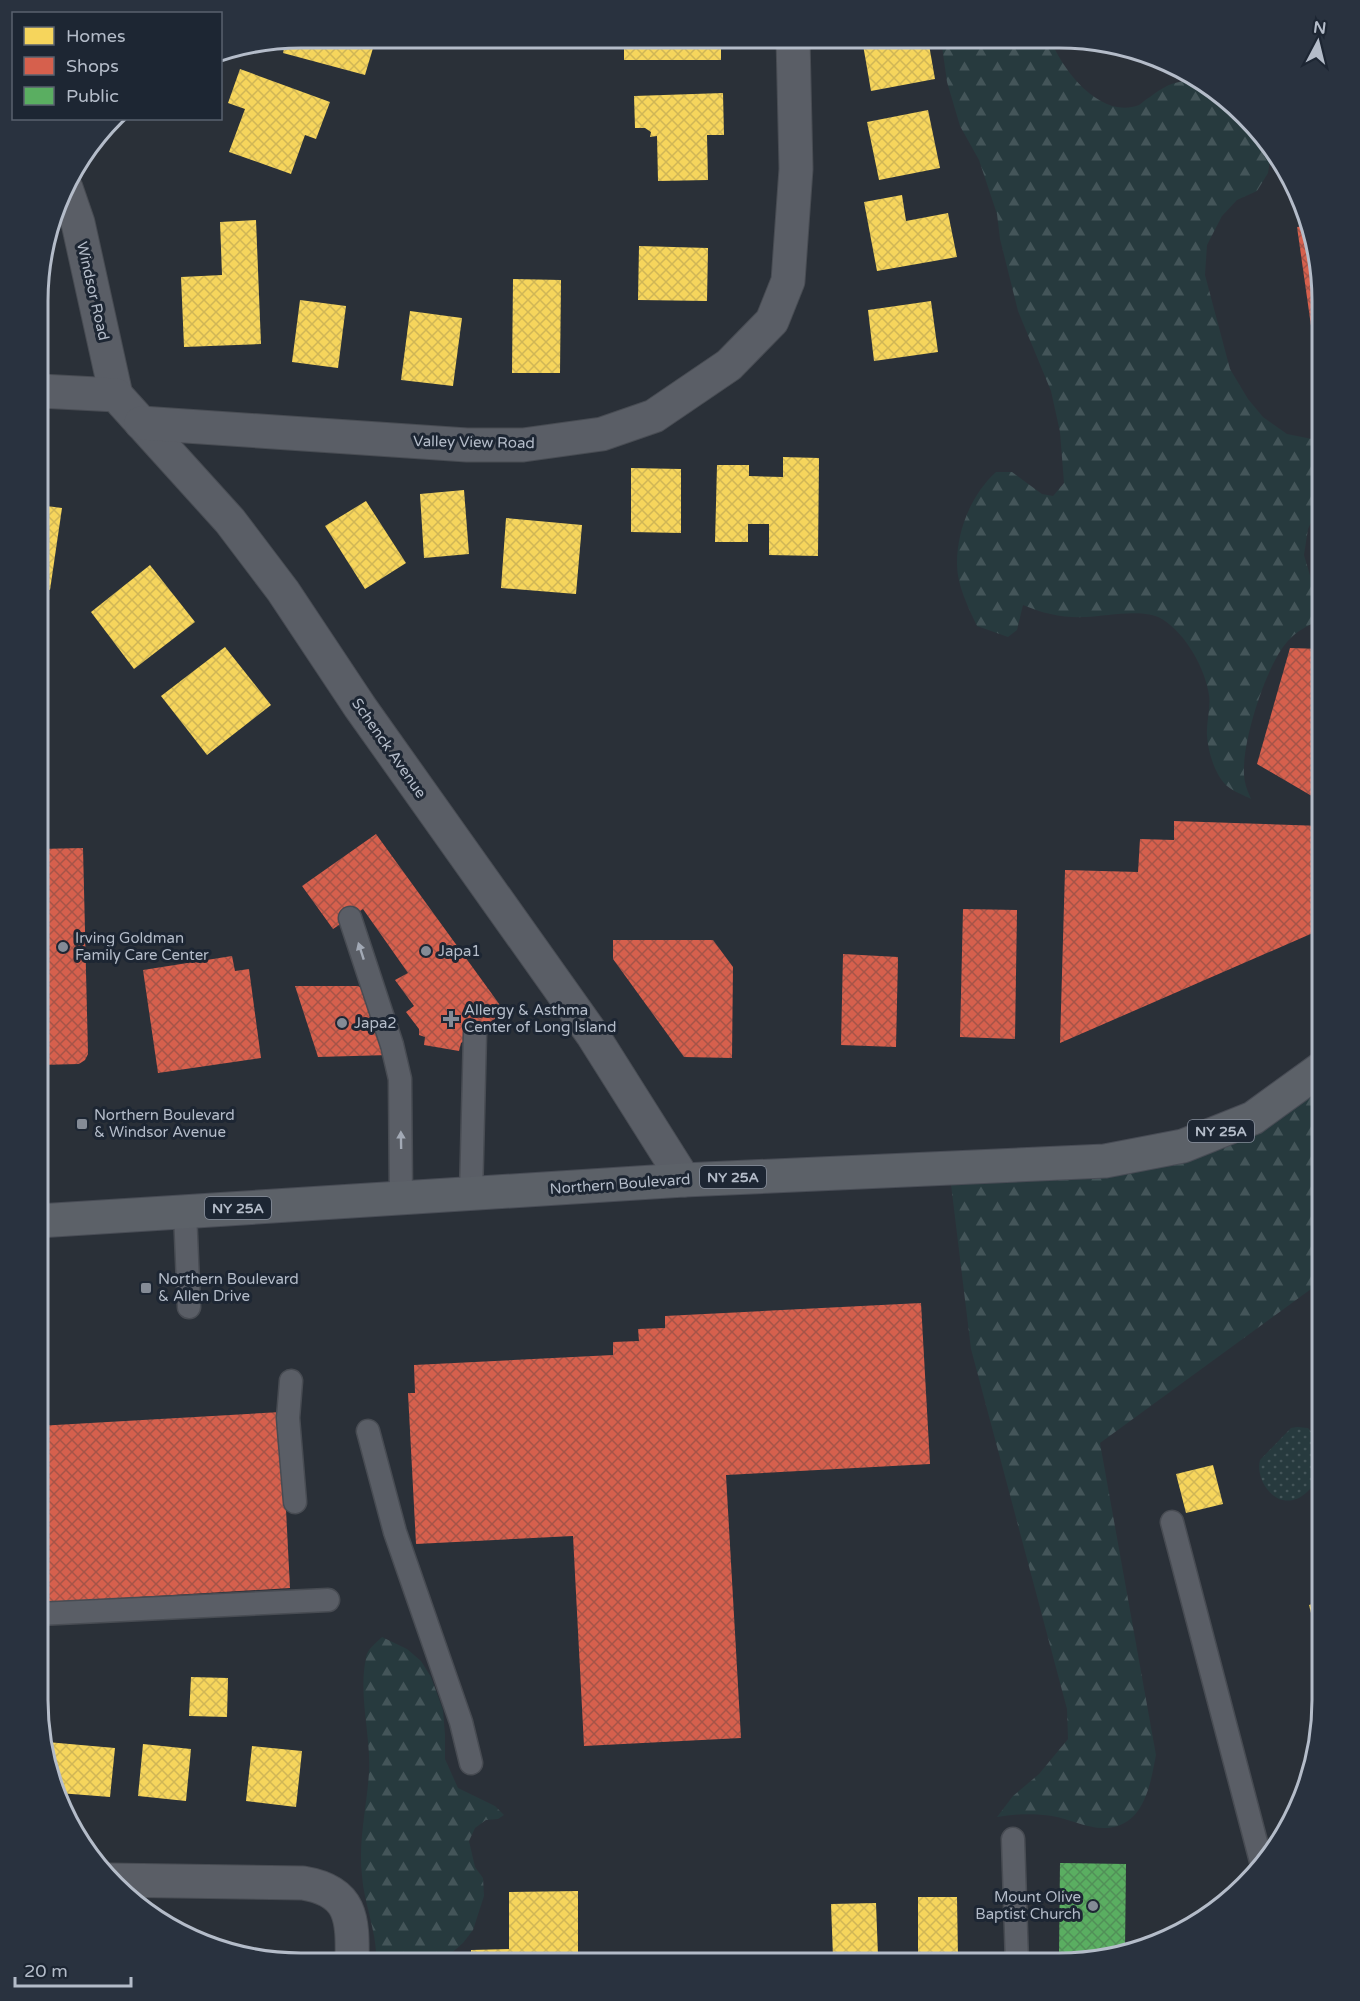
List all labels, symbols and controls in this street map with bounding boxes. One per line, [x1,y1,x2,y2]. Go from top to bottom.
legend [12,12,222,120]
north arrow [1288,12,1348,72]
text: N [1312,17,1327,39]
text: Homes [66,25,126,47]
text: Shops [66,55,119,77]
text: Public [66,85,119,107]
street label: Windsor Road [73,240,113,342]
street label: Valley View Road [413,432,535,452]
street label: Schenck Avenue [348,695,430,801]
place label: Irving Goldman Family Care Center [75,929,209,964]
marker: Irving Goldman Family Care Center [56,940,70,954]
one-way arrow [356,942,365,960]
place label: Japa1 [438,942,481,960]
marker: Japa1 [419,944,433,958]
place label: Allergy & Asthma Center of Long Island [464,1001,616,1036]
marker: Allergy & Asthma Center of Long Island [442,1010,460,1028]
place label: Japa2 [354,1014,397,1032]
marker: Japa2 [335,1016,349,1030]
place label: Northern Boulevard & Windsor Avenue [94,1106,235,1141]
marker: Northern Boulevard & Windsor Avenue [75,1117,89,1131]
road number: NY 25A [1188,1120,1254,1142]
one-way arrow [396,1130,406,1149]
road number: NY 25A [700,1166,766,1188]
street label: Northern Boulevard [549,1170,691,1198]
road number: NY 25A [205,1197,271,1219]
place label: Northern Boulevard & Allen Drive [158,1270,299,1305]
marker: Northern Boulevard & Allen Drive [139,1281,153,1295]
place label: Mount Olive Baptist Church [975,1888,1081,1923]
marker: Mount Olive Baptist Church [1086,1899,1100,1913]
scale bar [15,1950,130,1988]
text: 20 m [24,1960,68,1982]

